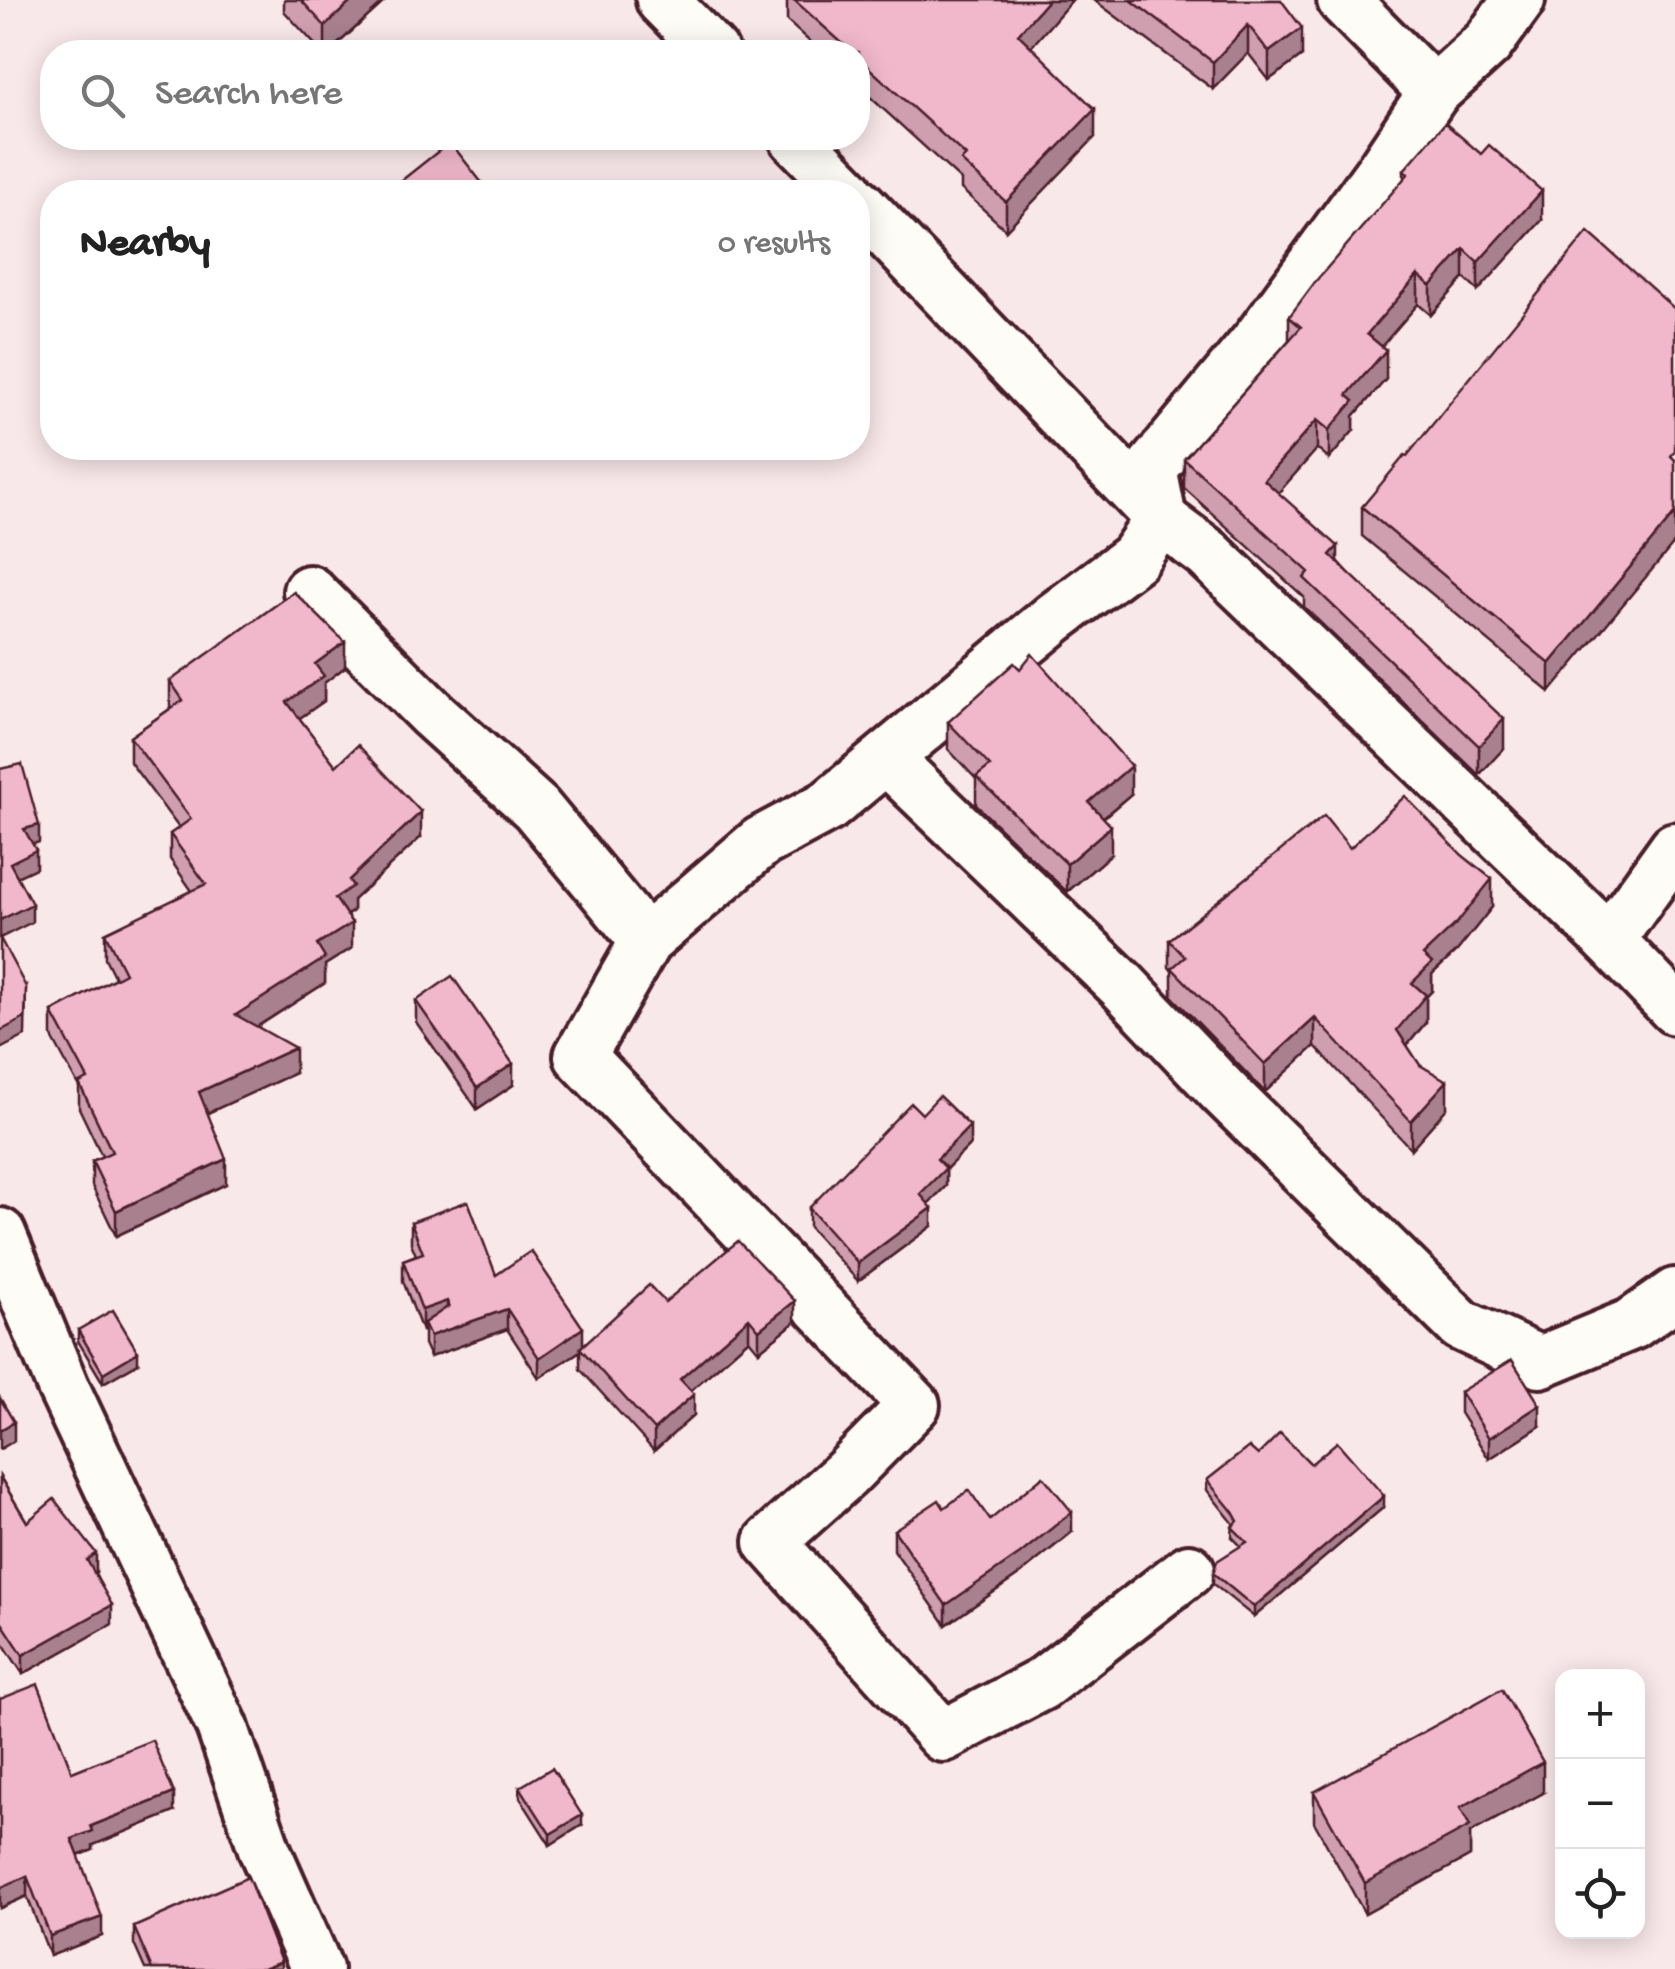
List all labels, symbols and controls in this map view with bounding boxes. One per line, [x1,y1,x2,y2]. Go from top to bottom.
search box [40,40,870,150]
icon: search [75,68,130,123]
text: Search here [155,73,342,117]
text: Nearby [80,221,210,270]
text: 0 results [718,226,830,264]
map controls [1555,1669,1645,1939]
button: + [1555,1669,1645,1759]
button: − [1555,1759,1645,1849]
button: locate [1555,1849,1645,1939]

